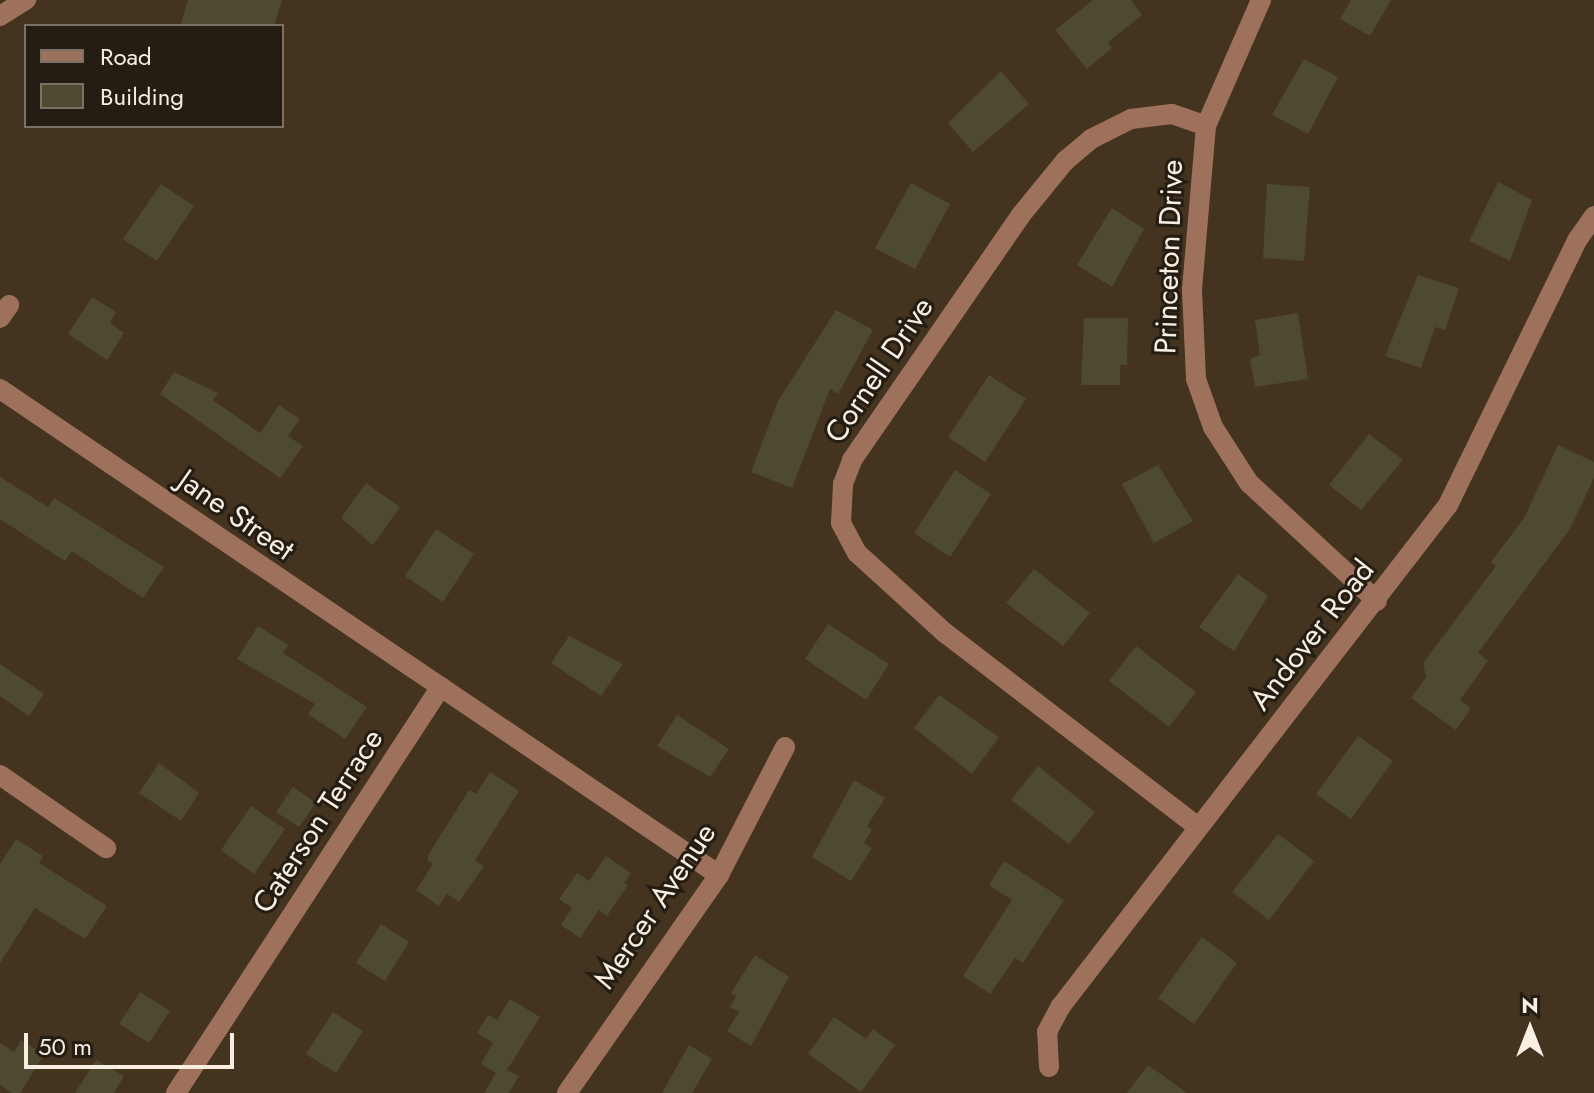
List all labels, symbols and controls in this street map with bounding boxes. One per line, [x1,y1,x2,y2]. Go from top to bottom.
legend [24,24,284,128]
text: Road [100,39,152,74]
text: Building [100,79,184,114]
street label: Princeton Drive [1148,159,1190,355]
street label: Cornell Drive [817,290,941,450]
street label: Jane Street [171,462,301,568]
street label: Andover Road [1242,553,1382,717]
street label: Caterson Terrace [245,722,391,920]
street label: Mercer Avenue [586,816,724,996]
north arrow [1490,989,1570,1069]
text: N [1521,989,1539,1021]
scale bar [28,1017,238,1067]
text: 50 m [38,1029,92,1064]

